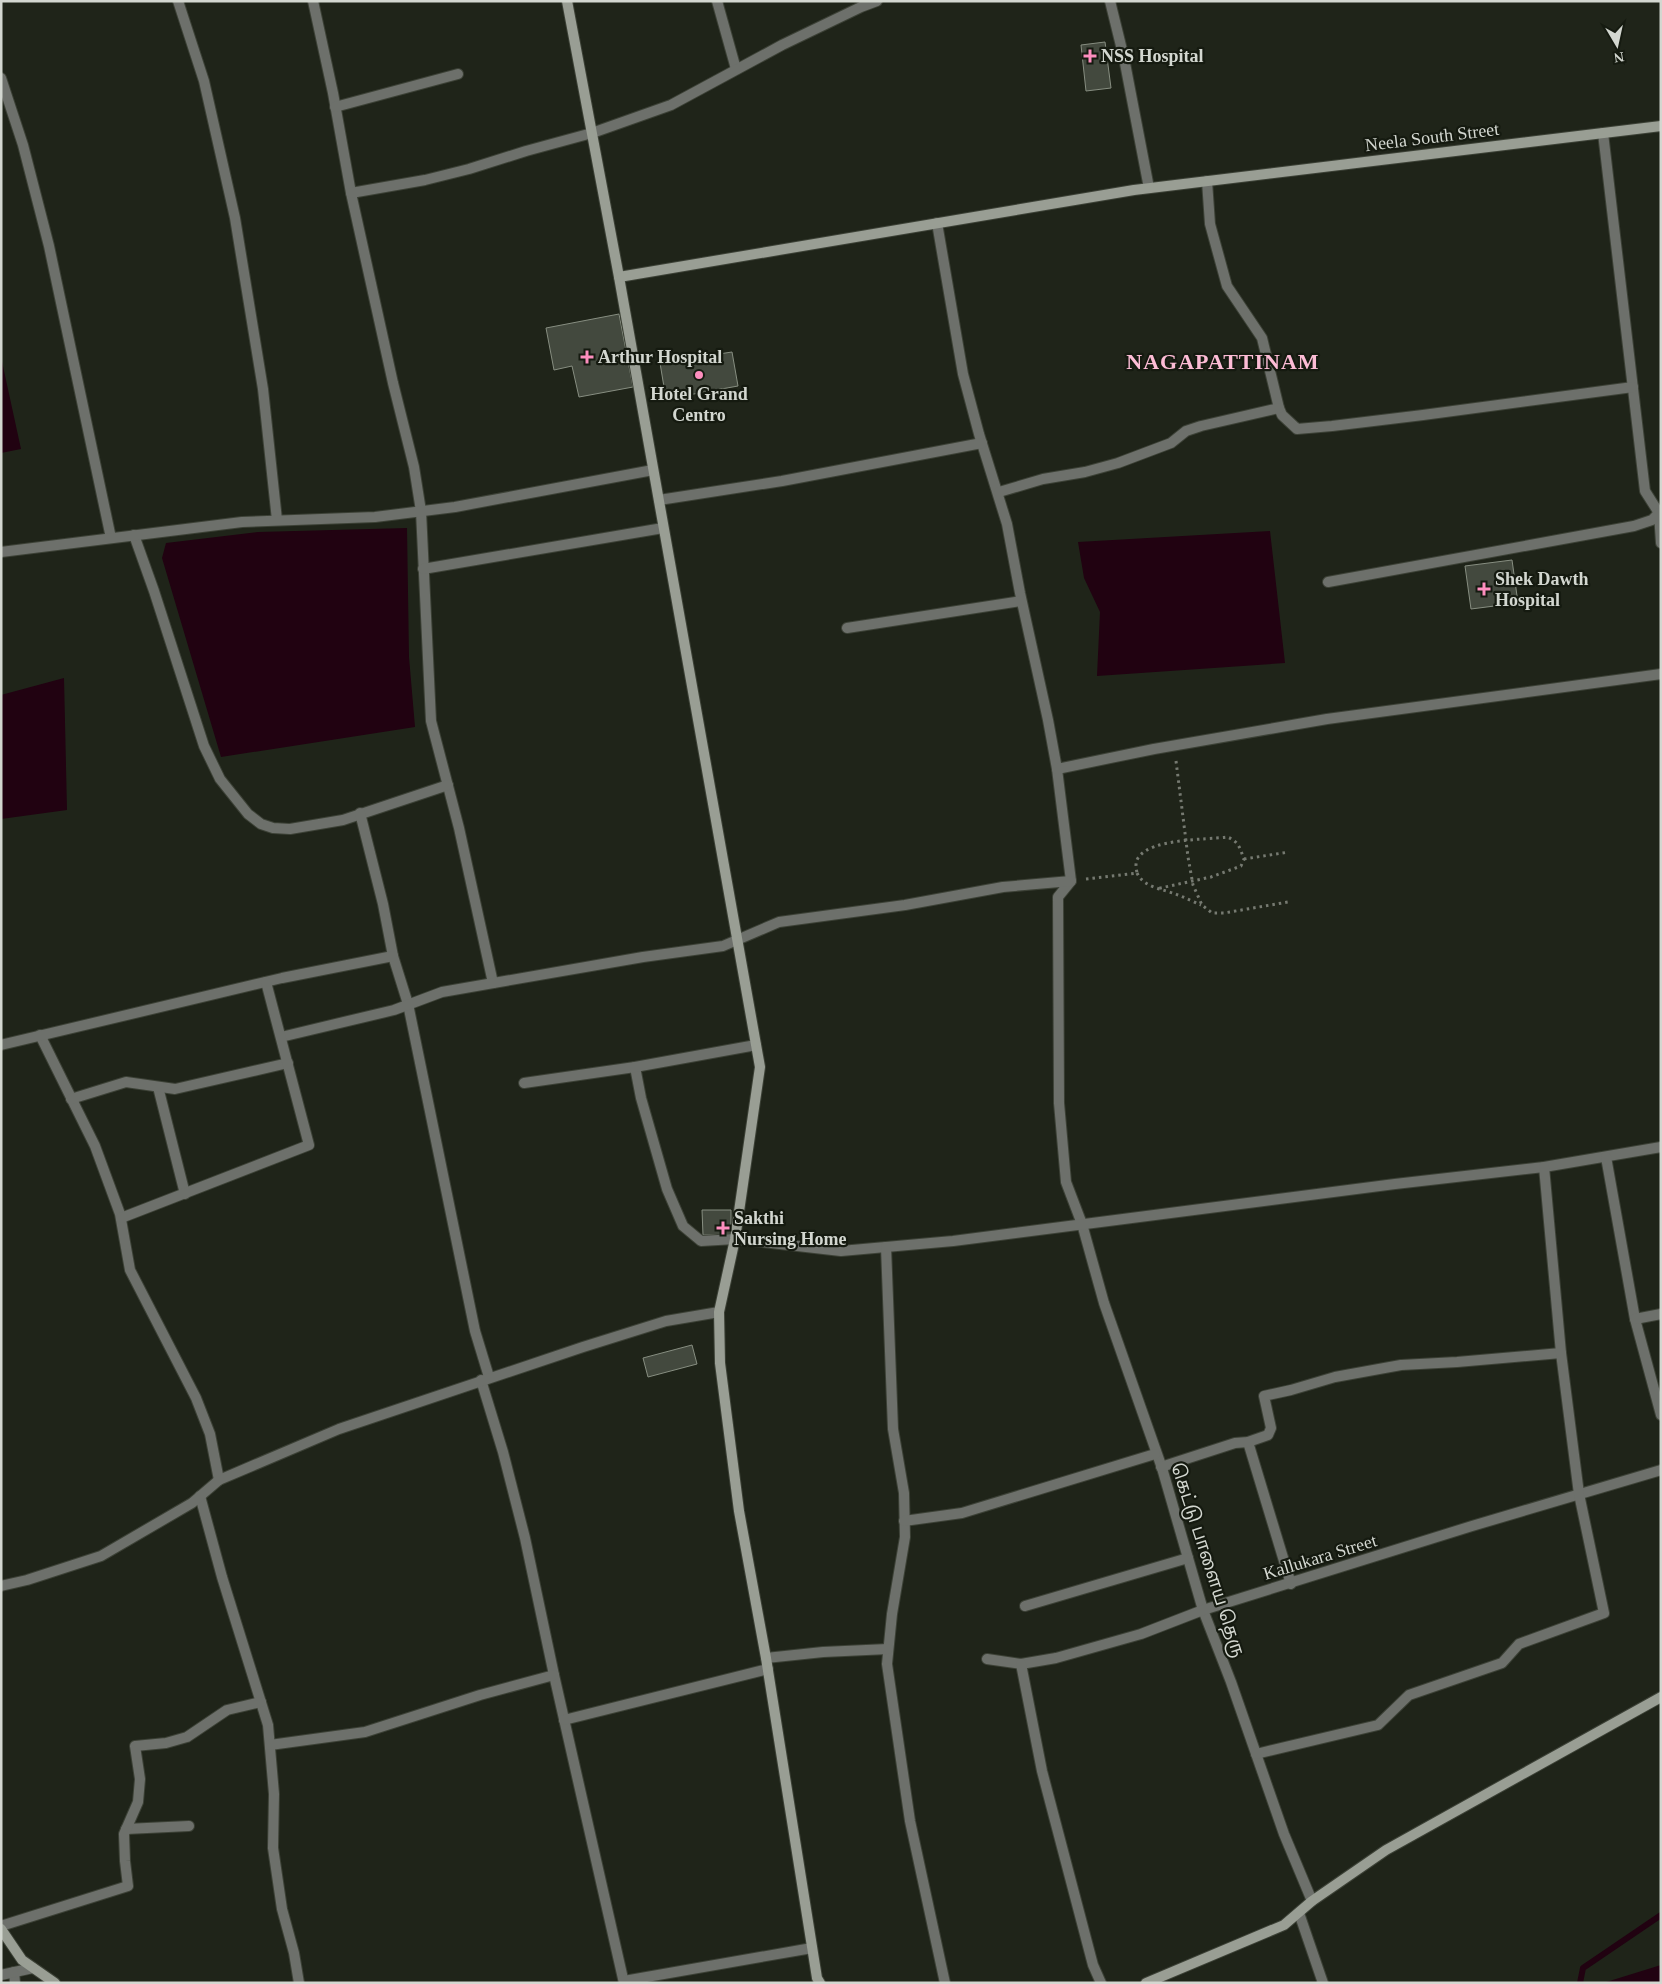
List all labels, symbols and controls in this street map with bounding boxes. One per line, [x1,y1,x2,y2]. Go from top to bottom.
north arrow [1592,20,1642,70]
place label: NSS Hospital [1101,46,1204,66]
marker: NSS Hospital [1083,49,1097,63]
text: N [1613,49,1625,66]
street label: Neela South Street [1364,119,1500,155]
place label: Arthur Hospital [598,347,722,367]
district label: NAGAPATTINAM [1126,349,1320,374]
marker: Arthur Hospital [580,350,594,364]
marker: Hotel Grand Centro [693,369,705,381]
place label: Hotel Grand Centro [650,384,748,425]
place label: Shek Dawth Hospital [1495,569,1589,610]
marker: Shek Dawth Hospital [1477,582,1491,596]
place label: Sakthi Nursing Home [734,1208,847,1249]
marker: Sakthi Nursing Home [716,1221,730,1235]
street label: கெட்டு பாளைய தெரு [1165,1460,1249,1660]
street label: Kallukara Street [1261,1530,1379,1584]

